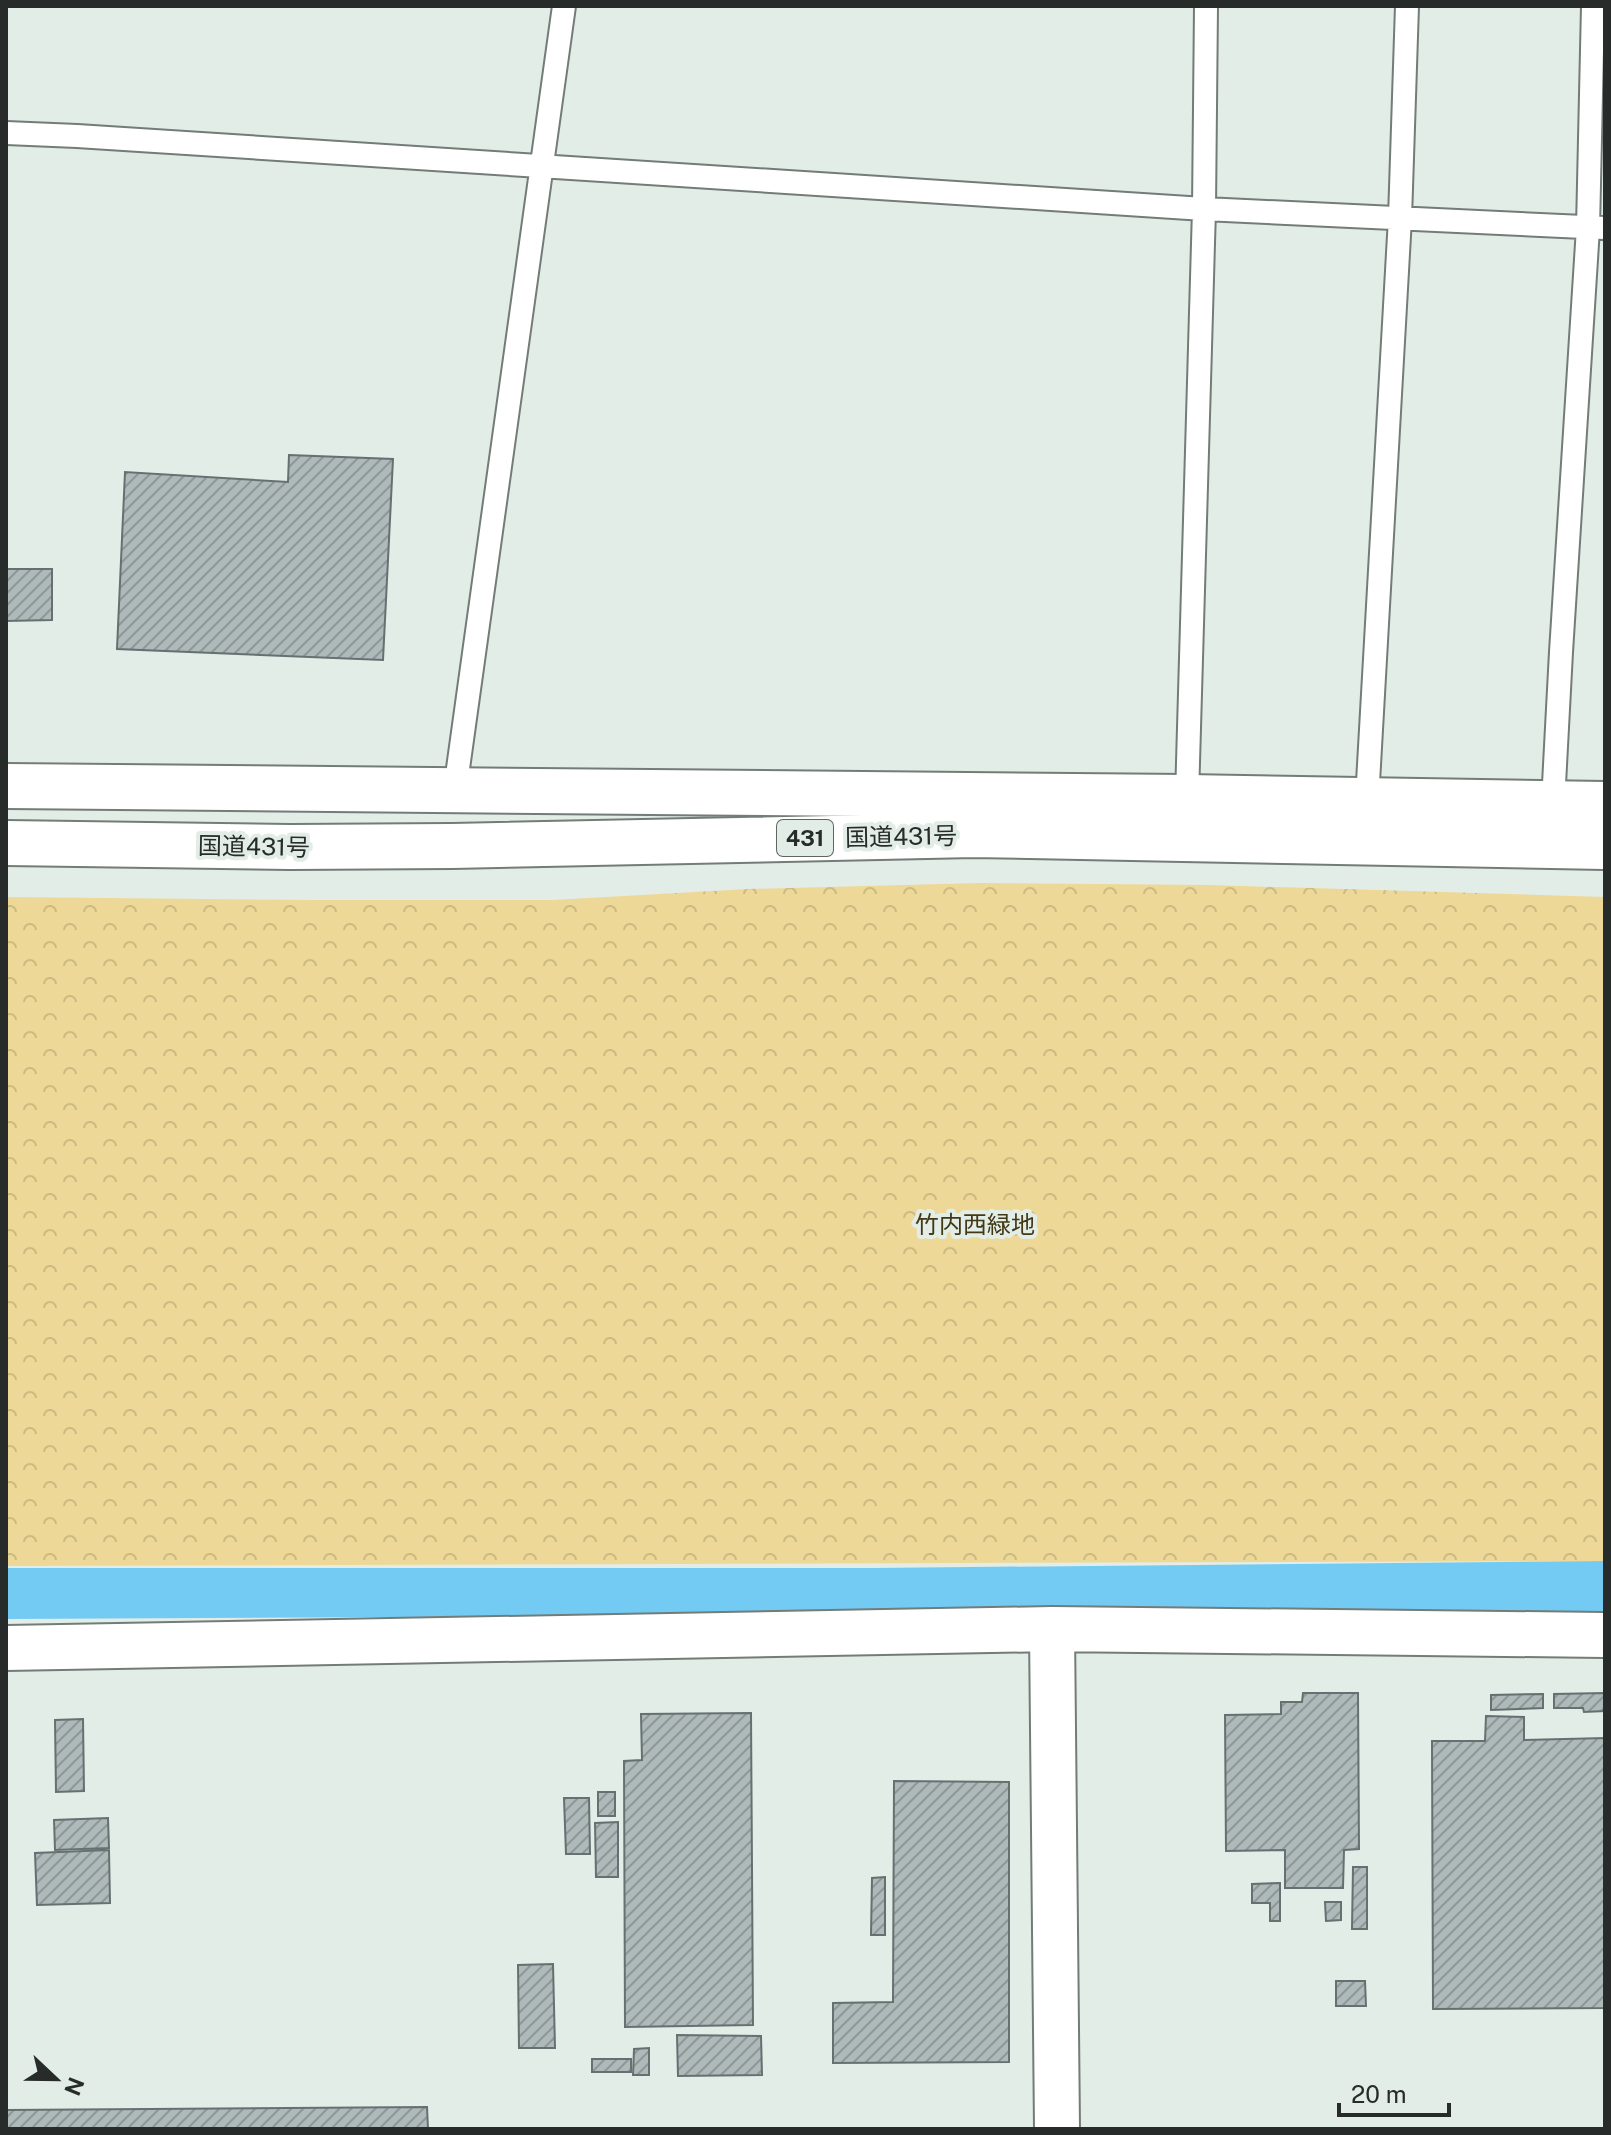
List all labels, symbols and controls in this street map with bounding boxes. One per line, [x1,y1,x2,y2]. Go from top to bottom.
road number: 431 [777,820,833,856]
street label: 国道431号 [845,821,957,851]
street label: 国道431号 [198,831,310,861]
park label: 竹内西緑地 [915,1210,1035,1238]
north arrow [16,2039,96,2119]
scale bar [1339,2067,1449,2117]
text: N [59,2074,90,2099]
text: 20 m [1351,2080,1407,2108]

